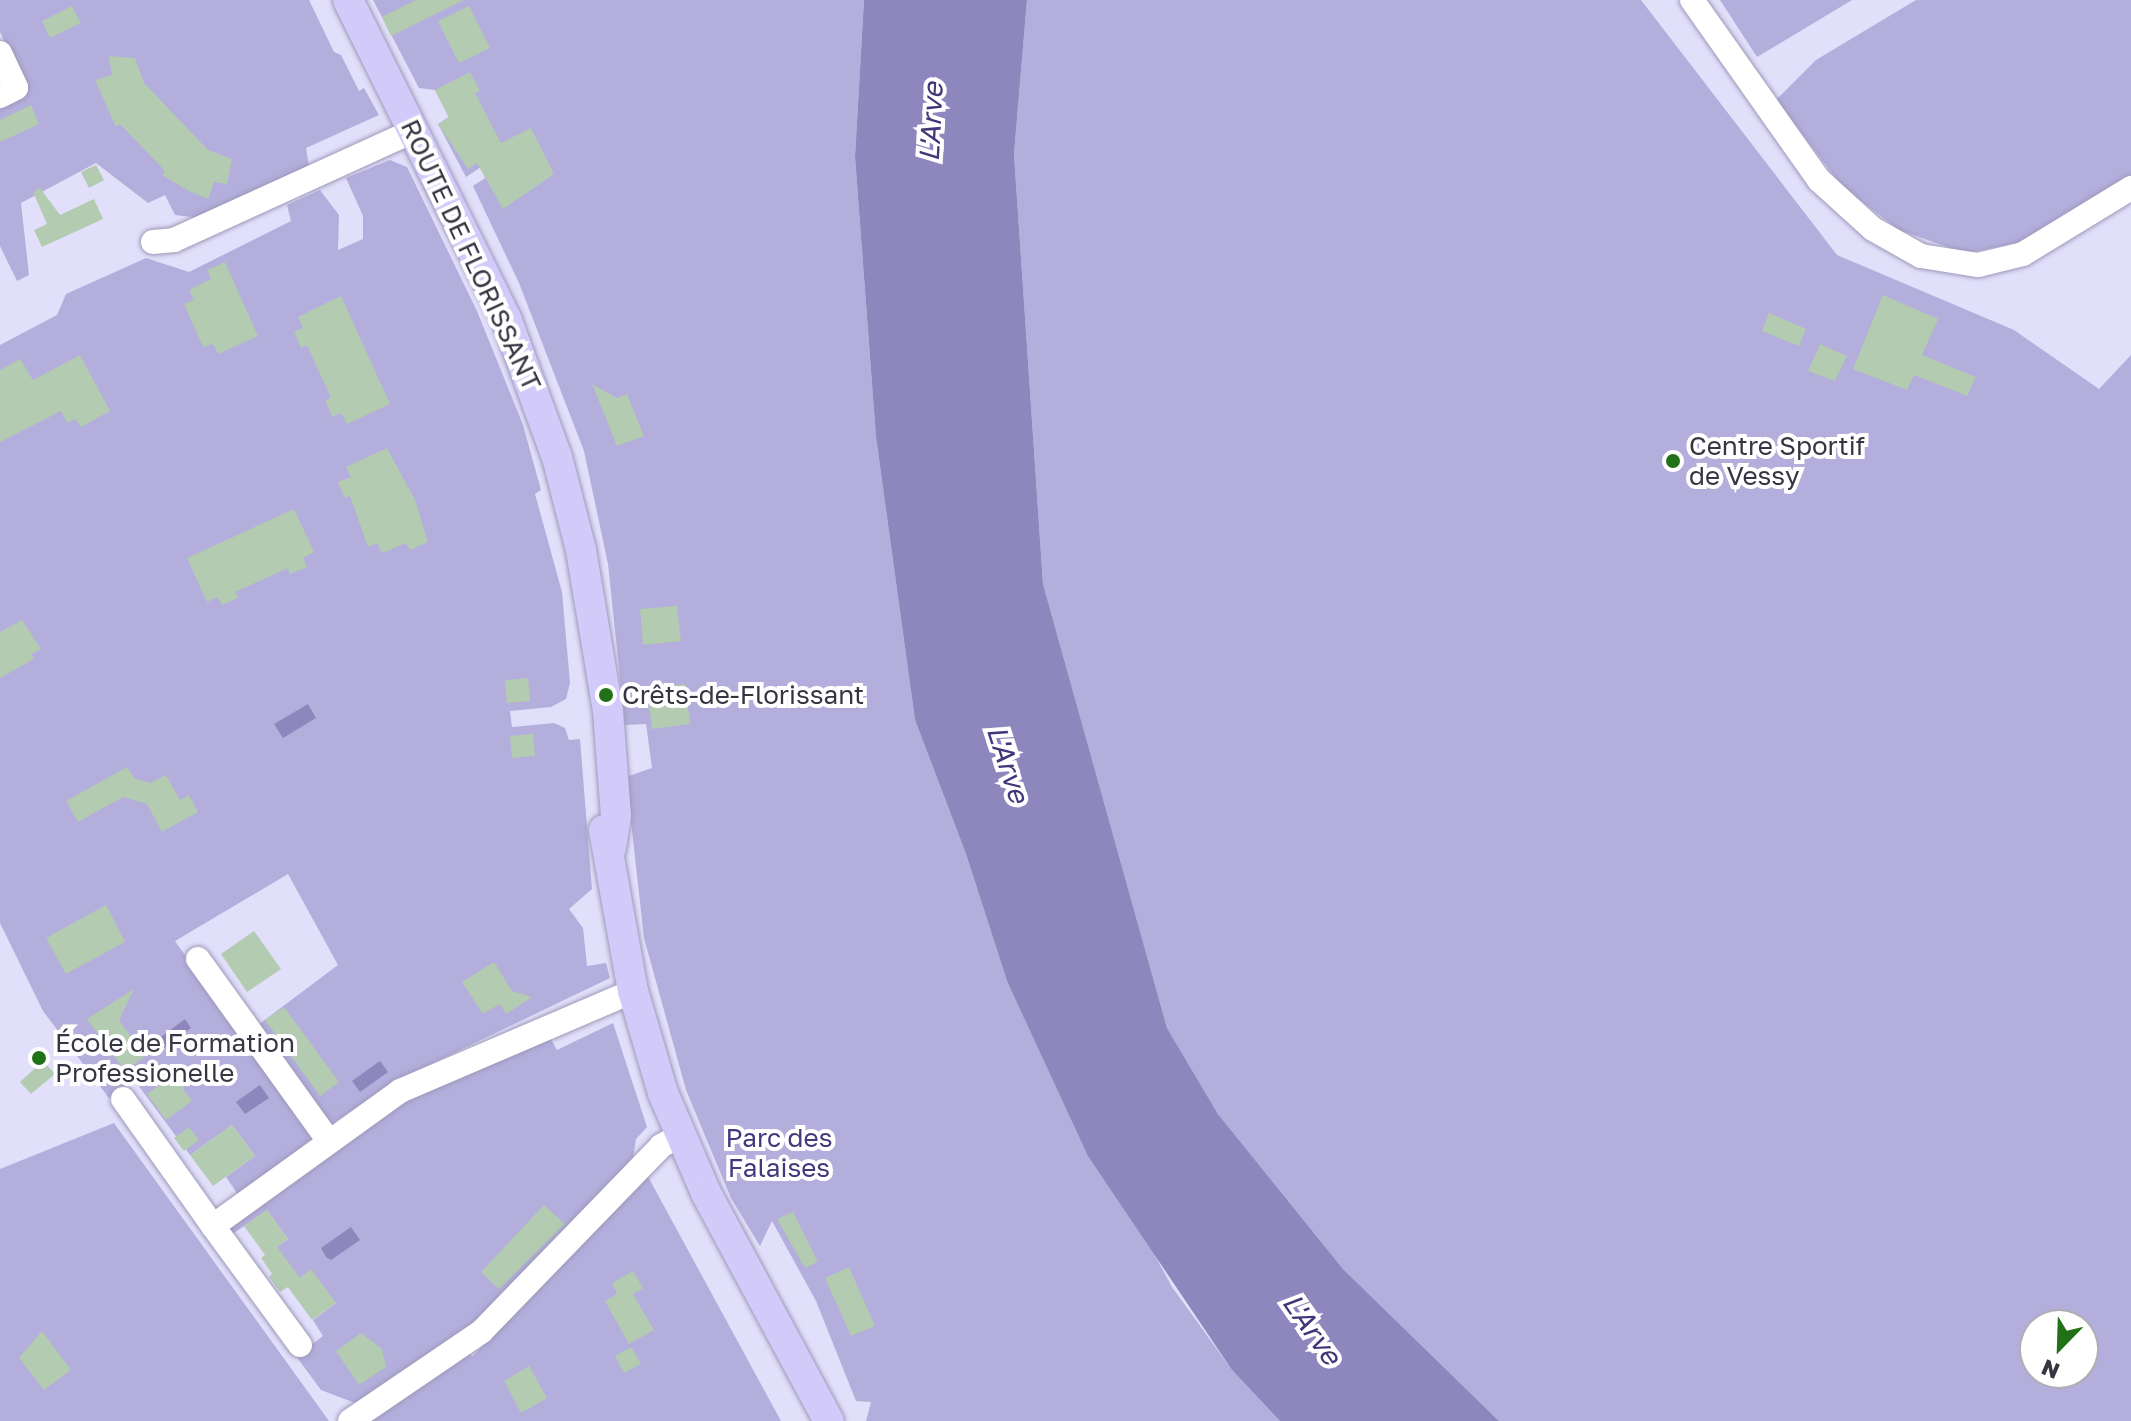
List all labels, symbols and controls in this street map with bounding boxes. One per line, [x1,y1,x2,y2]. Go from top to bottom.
water label: L'Arve [912,82,950,162]
street label: ROUTE DE FLORISSANT [394,114,548,396]
place label: Centre Sportif de Vessy [1689,430,1865,492]
marker: Centre Sportif de Vessy [1664,452,1682,470]
place label: Crêts-de-Florissant [622,679,864,711]
marker: Crêts-de-Florissant [597,686,615,704]
water label: L'Arve [980,721,1036,807]
place label: École de Formation Professionelle [55,1027,295,1088]
marker: École de Formation Professionelle [30,1049,48,1067]
park label: Parc des Falaises [726,1122,832,1184]
water label: L'Arve [1276,1287,1348,1371]
north arrow [2019,1309,2099,1389]
text: N [2037,1354,2063,1385]

